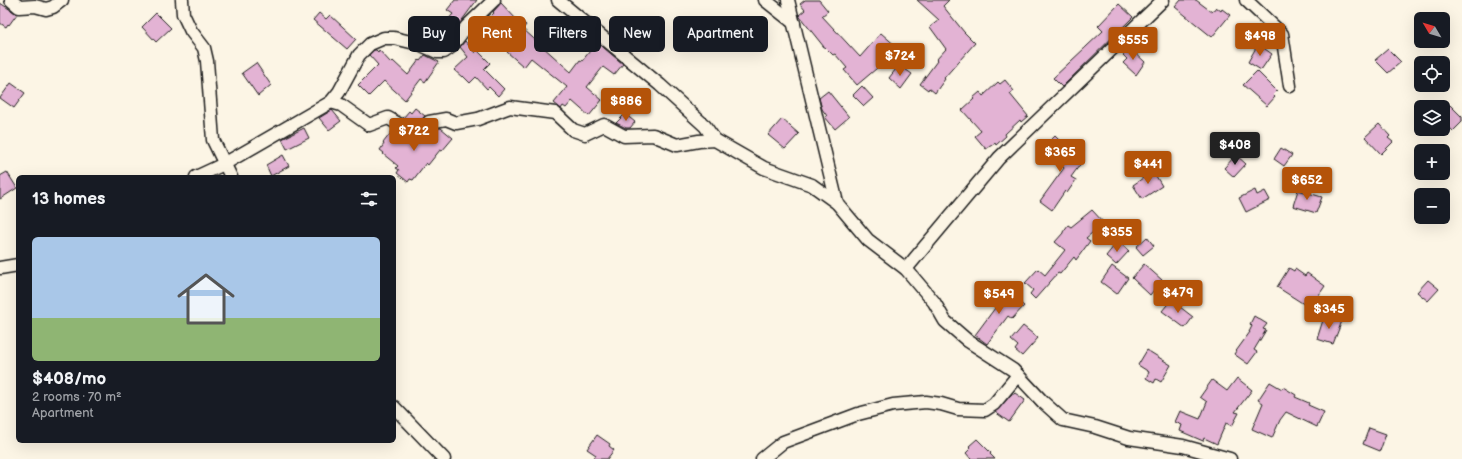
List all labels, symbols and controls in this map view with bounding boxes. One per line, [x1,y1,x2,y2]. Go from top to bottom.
north arrow [1414,12,1450,48]
map controls [1414,12,1450,224]
chip: Buy [408,16,460,52]
chip: Rent [468,16,526,52]
chip: Filters [534,16,601,52]
chip: New [609,16,665,52]
chip: Apartment [673,16,768,52]
pin: $498 [1236,23,1284,57]
pin: $555 [1109,27,1157,61]
text: $498 [1244,28,1276,44]
text: $555 [1117,32,1149,48]
pin: $724 [876,43,924,77]
text: $724 [885,48,915,64]
button: locate [1414,56,1450,92]
pin: $886 [602,88,650,122]
text: $886 [610,93,642,109]
button: layers [1414,100,1450,136]
pin: $722 [390,118,438,152]
text: $722 [398,123,430,139]
pin: $408 [1211,132,1259,166]
text: $408 [1219,137,1251,153]
pin: $365 [1036,139,1084,173]
text: $365 [1044,144,1076,160]
button: + [1414,144,1450,180]
pin: $441 [1124,151,1172,185]
text: $441 [1133,156,1163,172]
pin: $652 [1283,167,1331,201]
text: $652 [1291,172,1323,188]
icon: filters [358,188,380,210]
button: − [1414,188,1450,224]
text: 13 homes [32,189,105,209]
pin: $355 [1093,219,1141,253]
text: $355 [1101,224,1133,240]
icon: home [170,263,242,335]
pin: $479 [1154,280,1202,314]
pin: $549 [975,281,1023,315]
text: $479 [1162,285,1194,301]
text: $549 [983,286,1015,302]
pin: $345 [1305,296,1353,330]
text: $345 [1313,301,1345,317]
text: $408/mo [32,369,106,389]
text: 2 rooms · 70 m² [32,389,122,405]
text: Apartment [32,405,93,421]

